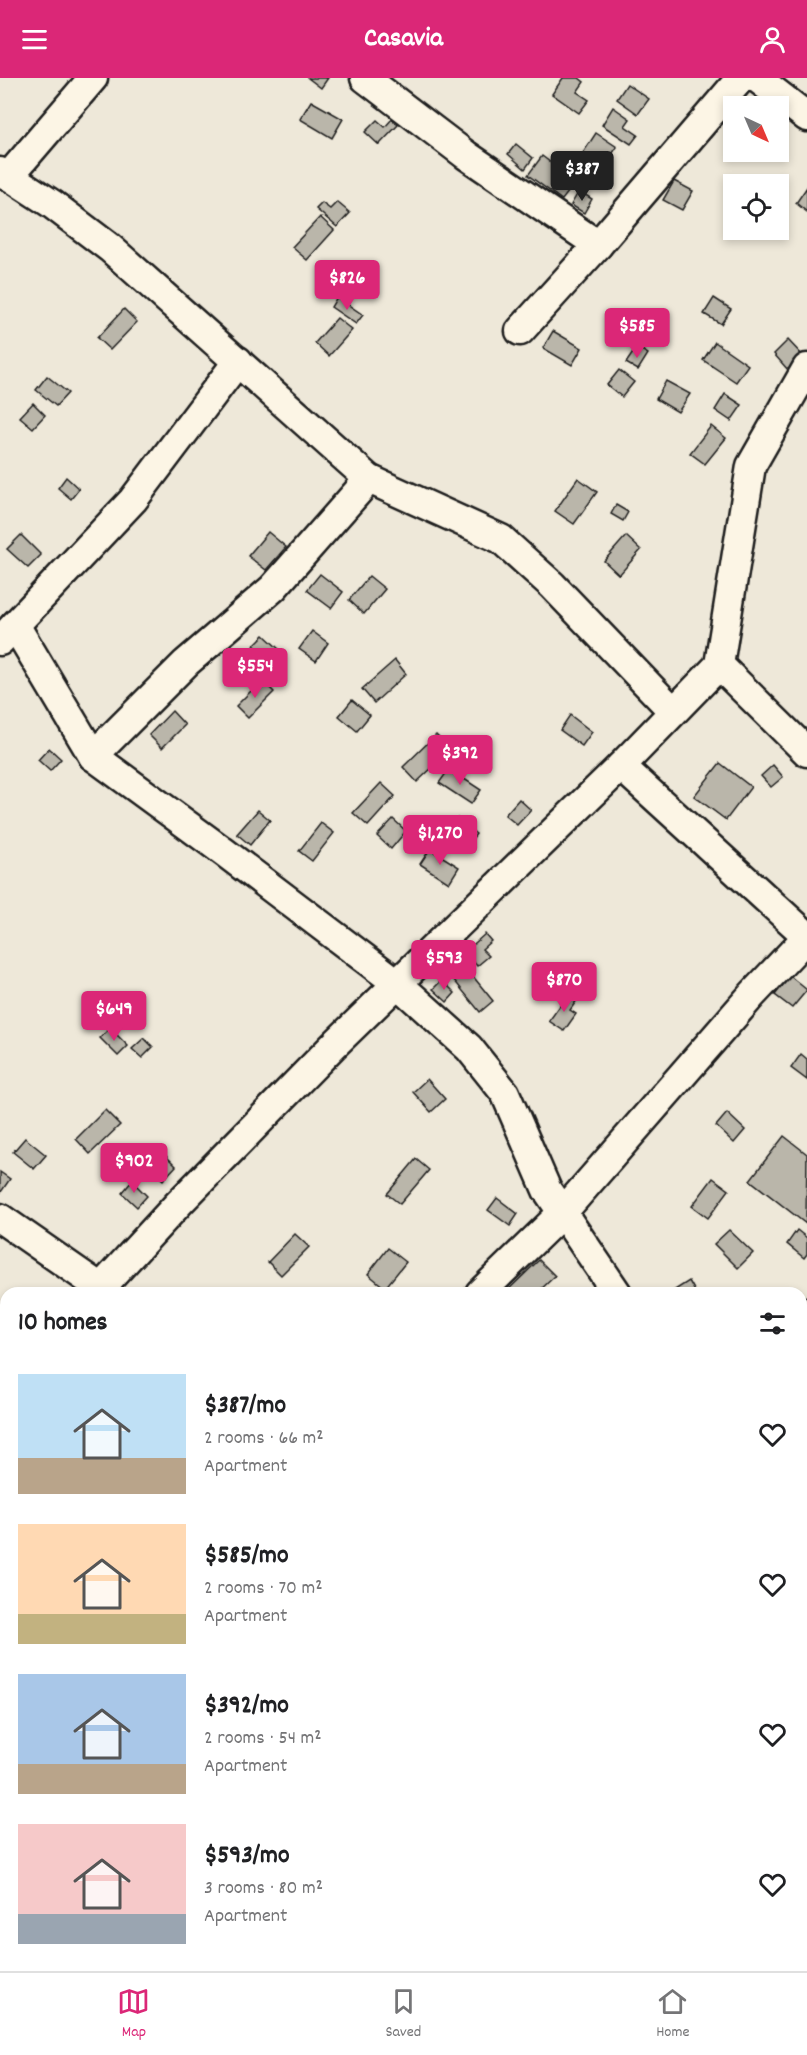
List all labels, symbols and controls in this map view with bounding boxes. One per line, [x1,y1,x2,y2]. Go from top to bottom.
text: Casavia [364,20,443,59]
icon: menu [18,23,51,56]
icon: person [756,23,789,56]
north arrow [723,96,789,162]
map controls [723,96,789,240]
pin: $387 [546,151,618,202]
text: $387 [565,156,599,184]
button: locate [723,174,789,240]
pin: $826 [311,260,383,311]
text: $826 [329,265,365,293]
pin: $585 [601,308,673,359]
text: $585 [619,313,655,341]
pin: $554 [219,648,291,699]
text: $554 [237,653,273,681]
pin: $392 [424,735,496,786]
text: $392 [442,740,478,768]
pin: $1,270 [391,815,489,866]
text: $1,270 [417,820,463,848]
pin: $593 [408,940,480,991]
text: $593 [425,945,463,973]
pin: $870 [528,962,600,1013]
text: $870 [546,967,582,995]
pin: $649 [78,991,150,1042]
text: $649 [95,996,133,1024]
pin: $902 [98,1143,170,1194]
text: $902 [115,1148,153,1176]
text: 10 homes [18,1305,108,1342]
icon: filters [756,1307,789,1340]
text: $387/mo [204,1388,286,1425]
icon: home [66,1398,138,1470]
icon: heart [756,1418,789,1451]
text: 2 rooms · 66 m² [204,1425,324,1453]
text: Apartment [204,1453,287,1481]
text: $585/mo [204,1538,289,1575]
icon: home [66,1548,138,1620]
icon: heart [756,1568,789,1601]
text: 2 rooms · 70 m² [204,1575,323,1603]
text: Apartment [204,1603,287,1631]
text: $392/mo [204,1688,289,1725]
icon: home [66,1698,138,1770]
icon: heart [756,1718,789,1751]
text: 2 rooms · 54 m² [204,1725,322,1753]
text: Apartment [204,1753,287,1781]
text: $593/mo [204,1838,290,1875]
icon: home [66,1848,138,1920]
icon: heart [756,1868,789,1901]
text: 3 rooms · 80 m² [204,1875,323,1903]
text: Apartment [204,1903,287,1931]
tab: Map [117,1985,150,2044]
tab: Saved [385,1985,421,2044]
tab: Home [656,1985,690,2044]

